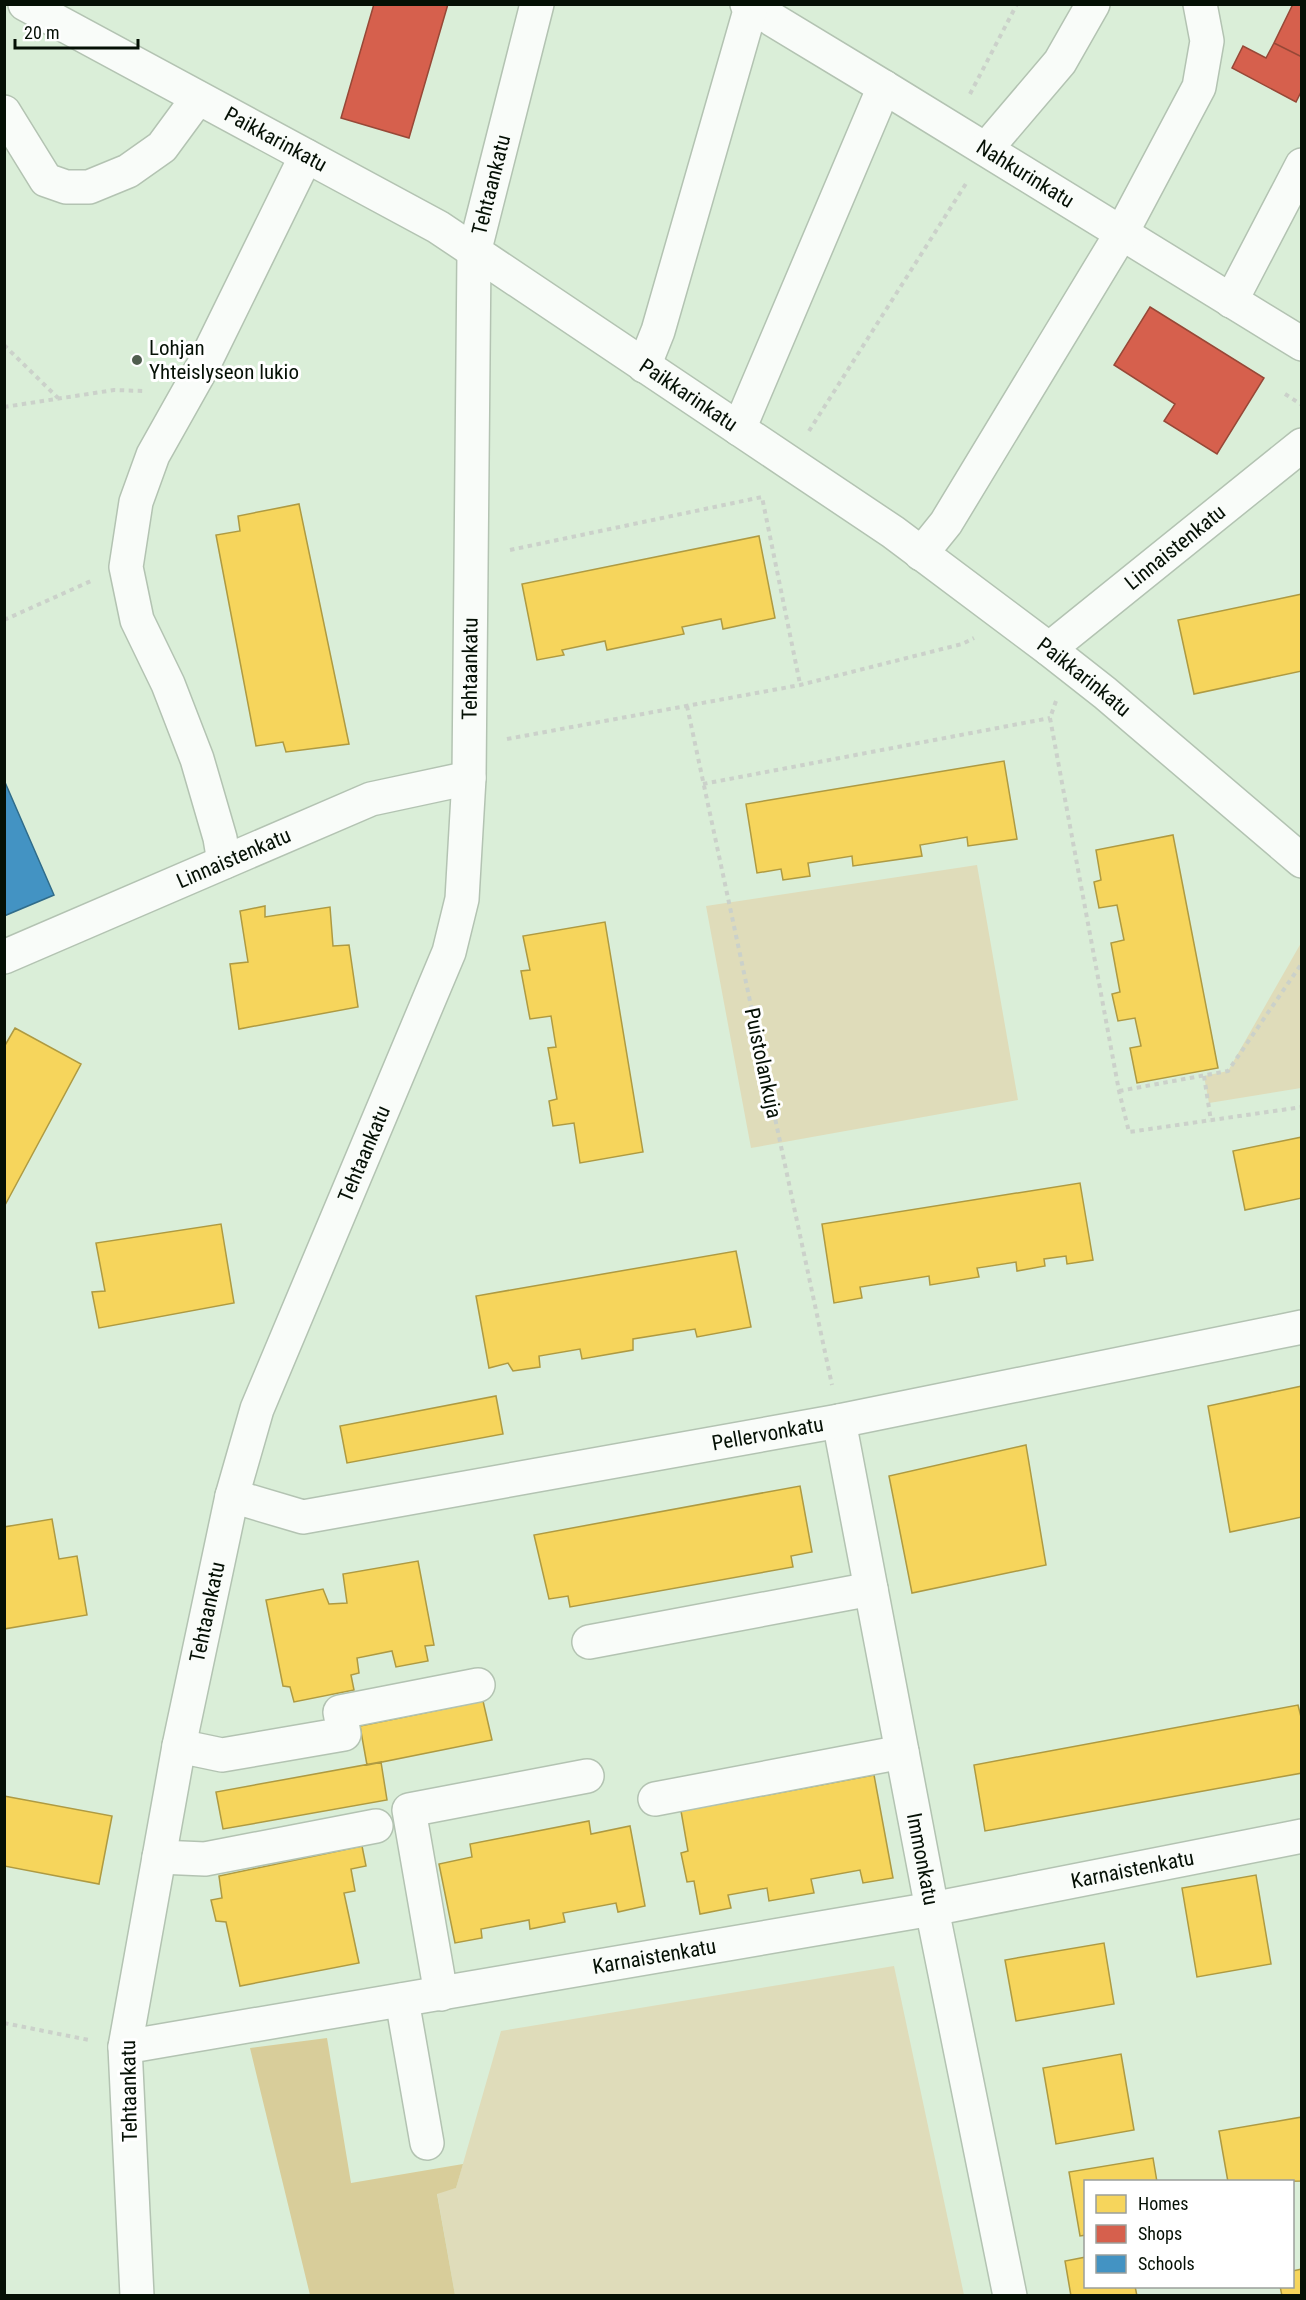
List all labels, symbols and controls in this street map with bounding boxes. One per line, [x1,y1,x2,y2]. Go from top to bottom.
scale bar [15,12,138,50]
text: 20 m [24,22,59,43]
street label: Paikkarinkatu [220,102,331,177]
street label: Tehtaankatu [467,132,515,237]
street label: Nahkurinkatu [972,135,1078,213]
place label: Lohjan Yhteislyseon lukio [149,336,299,384]
marker: Lohjan Yhteislyseon lukio [130,353,144,367]
street label: Paikkarinkatu [635,354,742,436]
street label: Linnaistenkatu [1120,500,1230,595]
street label: Tehtaankatu [458,617,483,720]
street label: Paikkarinkatu [1033,633,1136,722]
street label: Linnaistenkatu [173,823,294,893]
street label: Puistolankuja [740,1006,786,1120]
street label: Tehtaankatu [333,1102,395,1206]
street label: Pellervonkatu [710,1412,825,1456]
street label: Tehtaankatu [185,1560,230,1665]
street label: Immonkatu [902,1811,943,1907]
street label: Karnaistenkatu [1069,1846,1196,1893]
street label: Karnaistenkatu [591,1934,718,1979]
street label: Tehtaankatu [116,2040,142,2142]
legend [1084,2180,1294,2288]
text: Homes [1138,2193,1188,2214]
text: Shops [1138,2223,1182,2244]
text: Schools [1138,2253,1195,2274]

